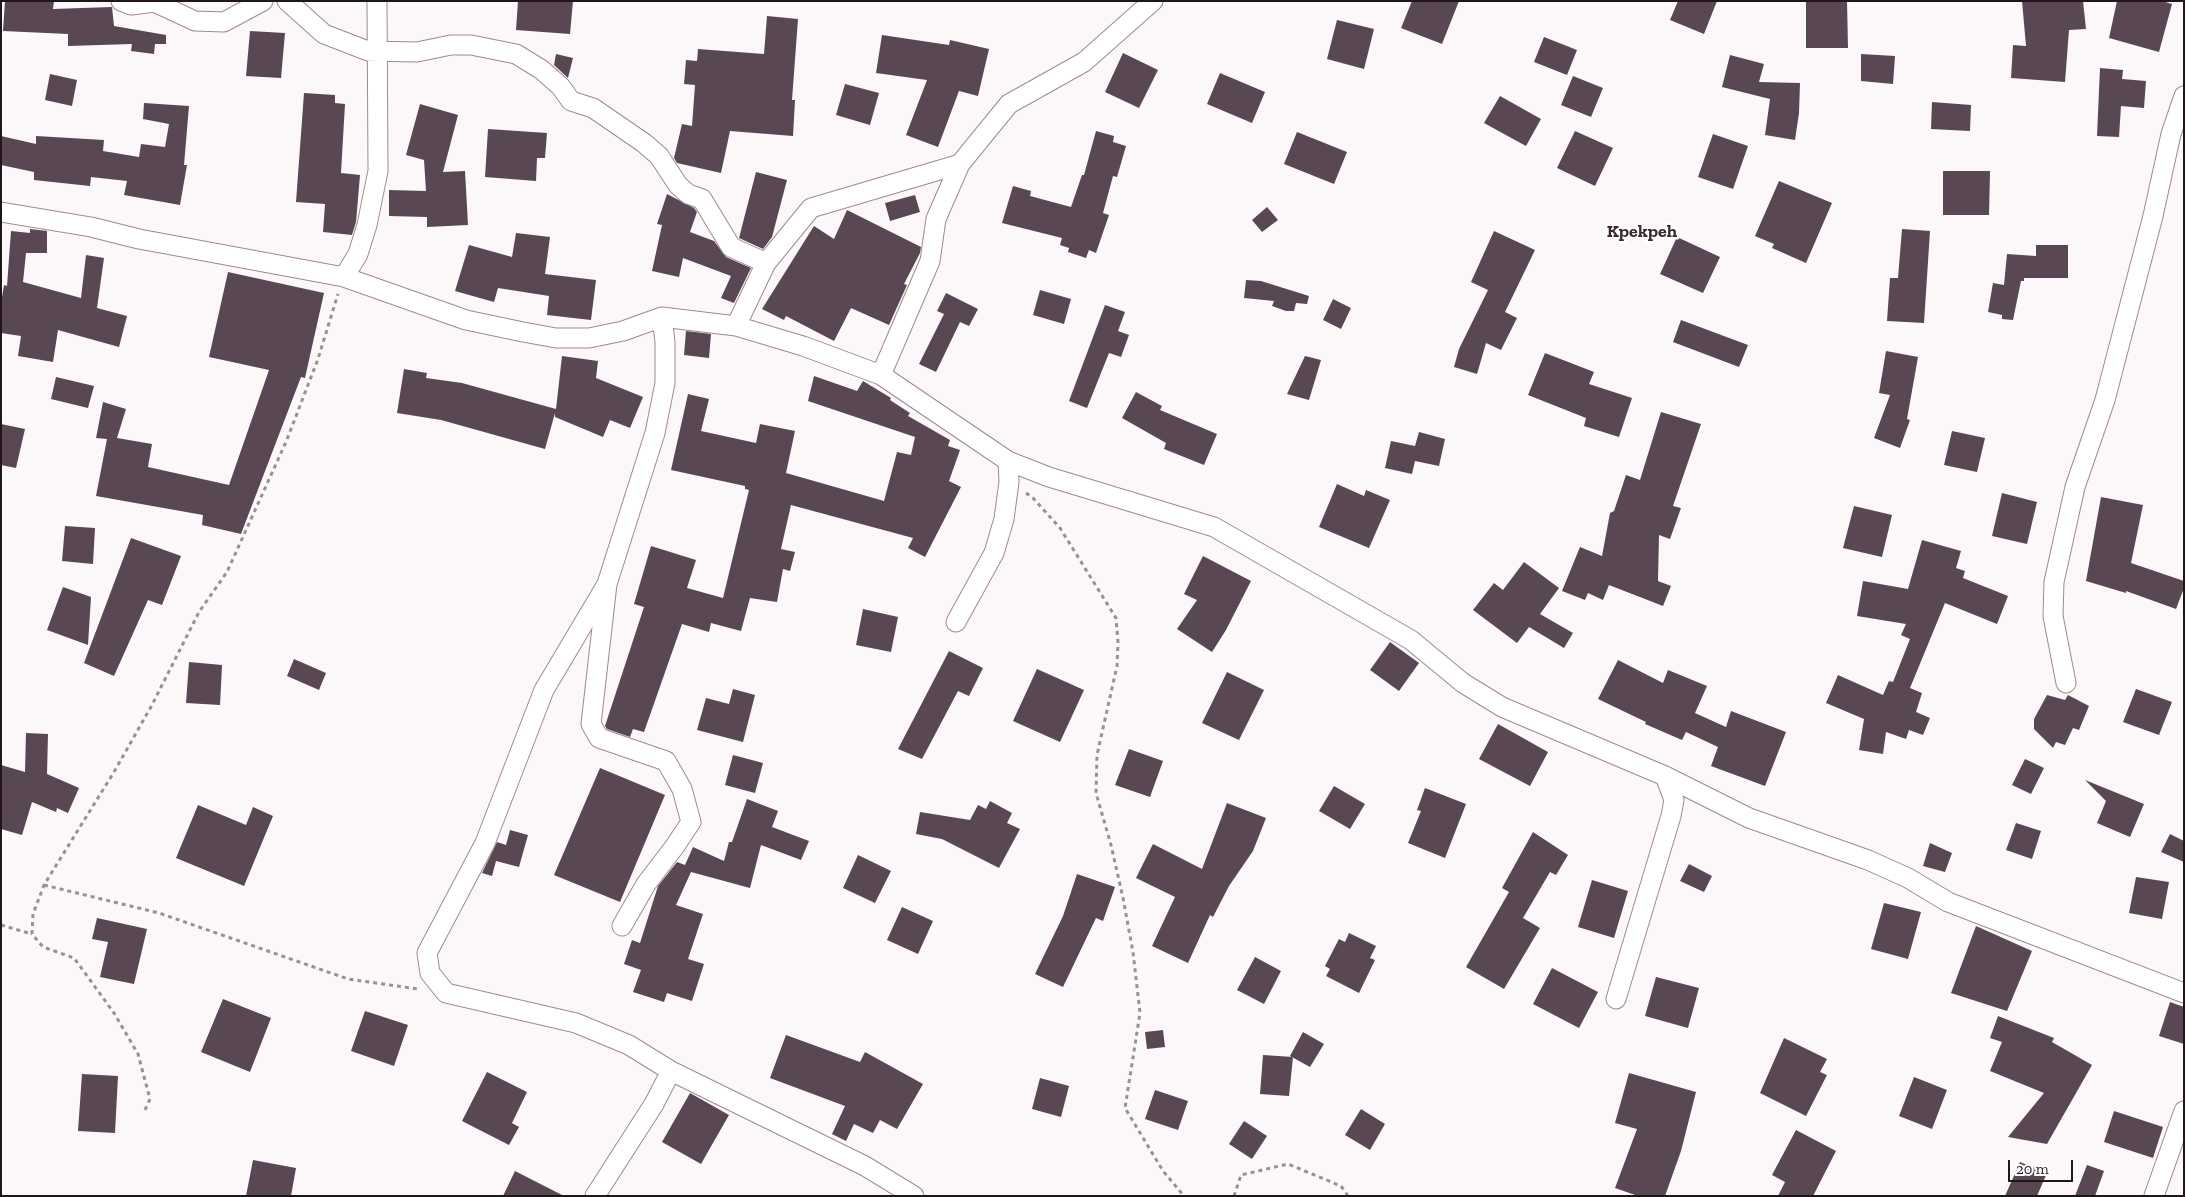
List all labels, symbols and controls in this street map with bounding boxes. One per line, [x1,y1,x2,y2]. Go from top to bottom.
district label: Kpekpeh [1607,221,1677,243]
scale bar [2010,1150,2075,1182]
text: 20 m [2016,1160,2049,1178]

